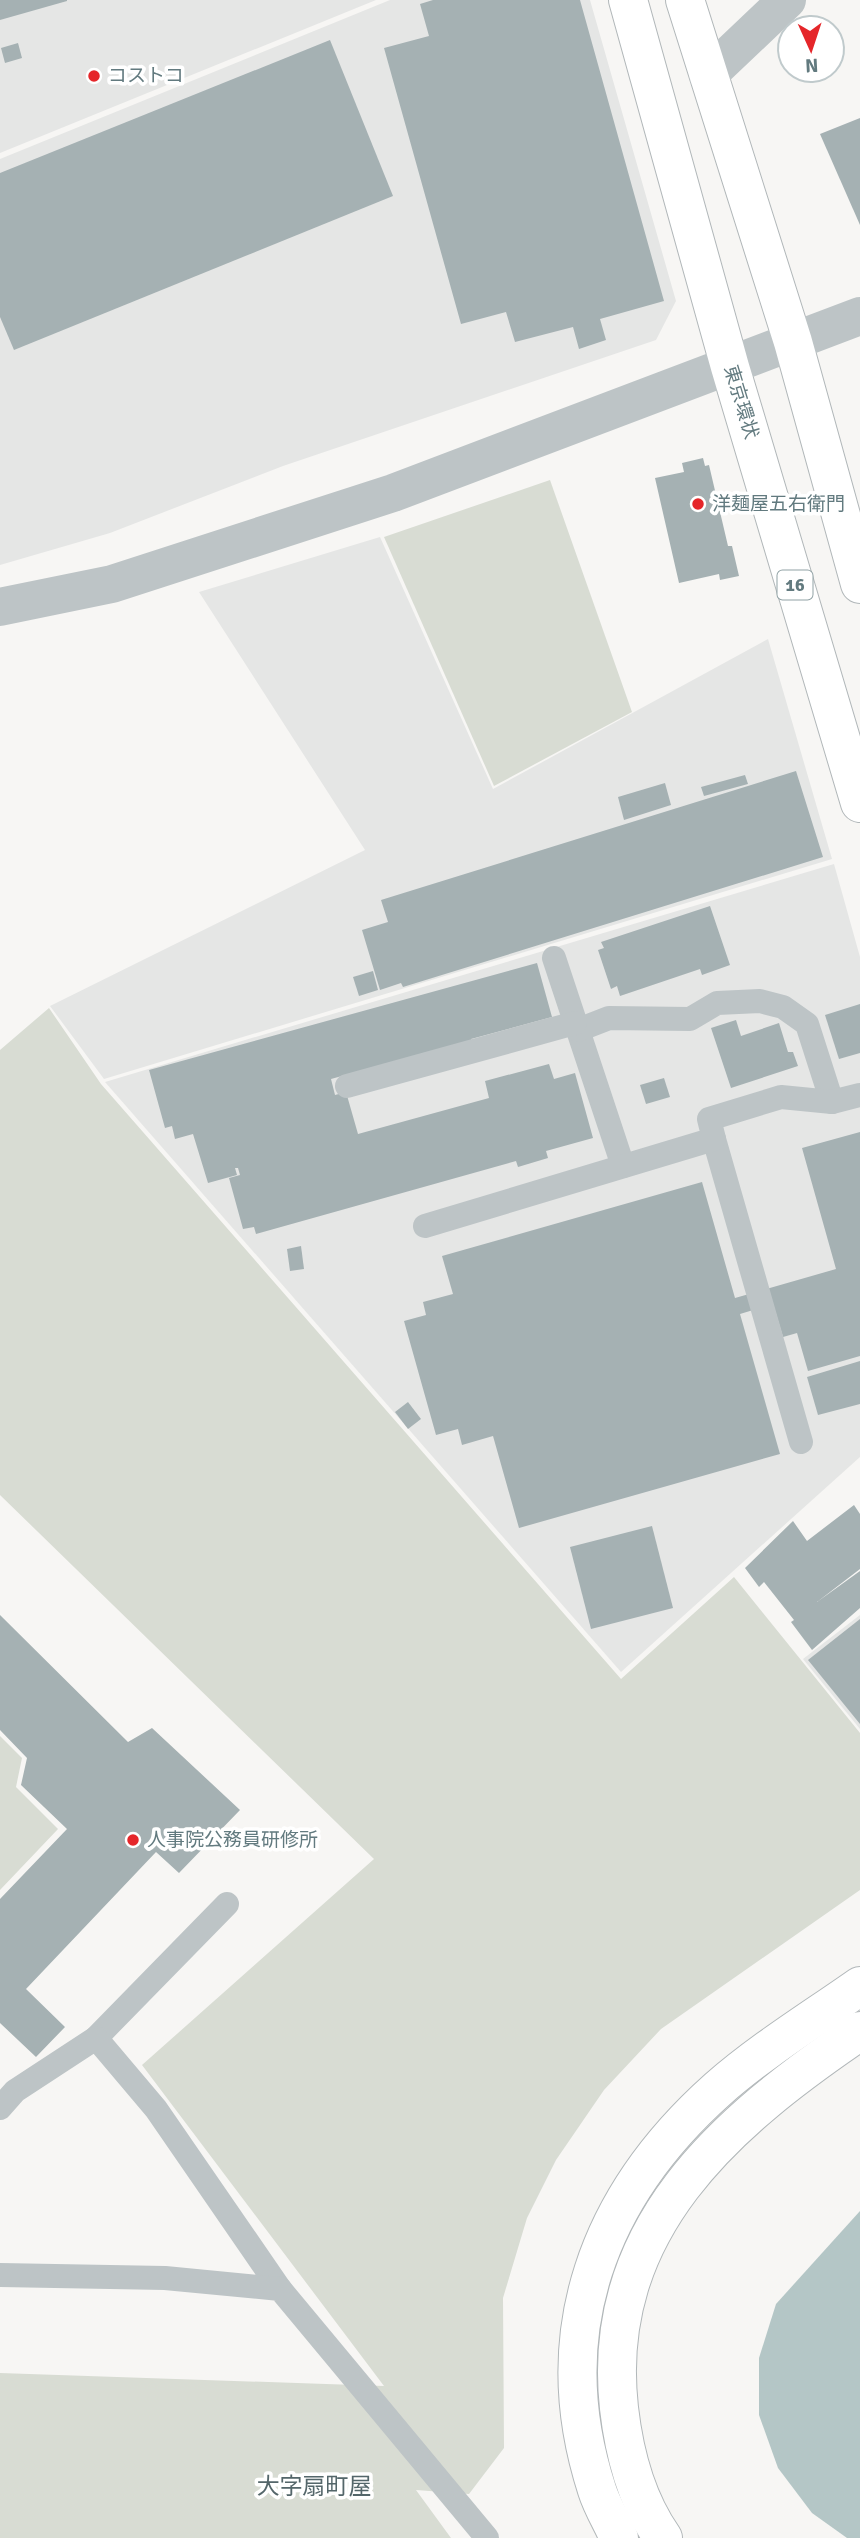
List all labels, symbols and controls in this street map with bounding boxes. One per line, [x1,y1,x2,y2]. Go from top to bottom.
north arrow [776,14,846,84]
text: N [805,53,819,77]
place label: コストコ [108,64,184,88]
marker: コストコ [86,68,102,84]
street label: 東京環状 [718,362,764,442]
place label: 洋麺屋五右衛門 [712,492,845,516]
marker: 洋麺屋五右衛門 [690,496,706,512]
road number: 16 [778,570,812,600]
place label: 人事院公務員研修所 [147,1828,318,1852]
marker: 人事院公務員研修所 [125,1832,141,1848]
district label: 大字扇町屋 [257,2472,372,2501]

